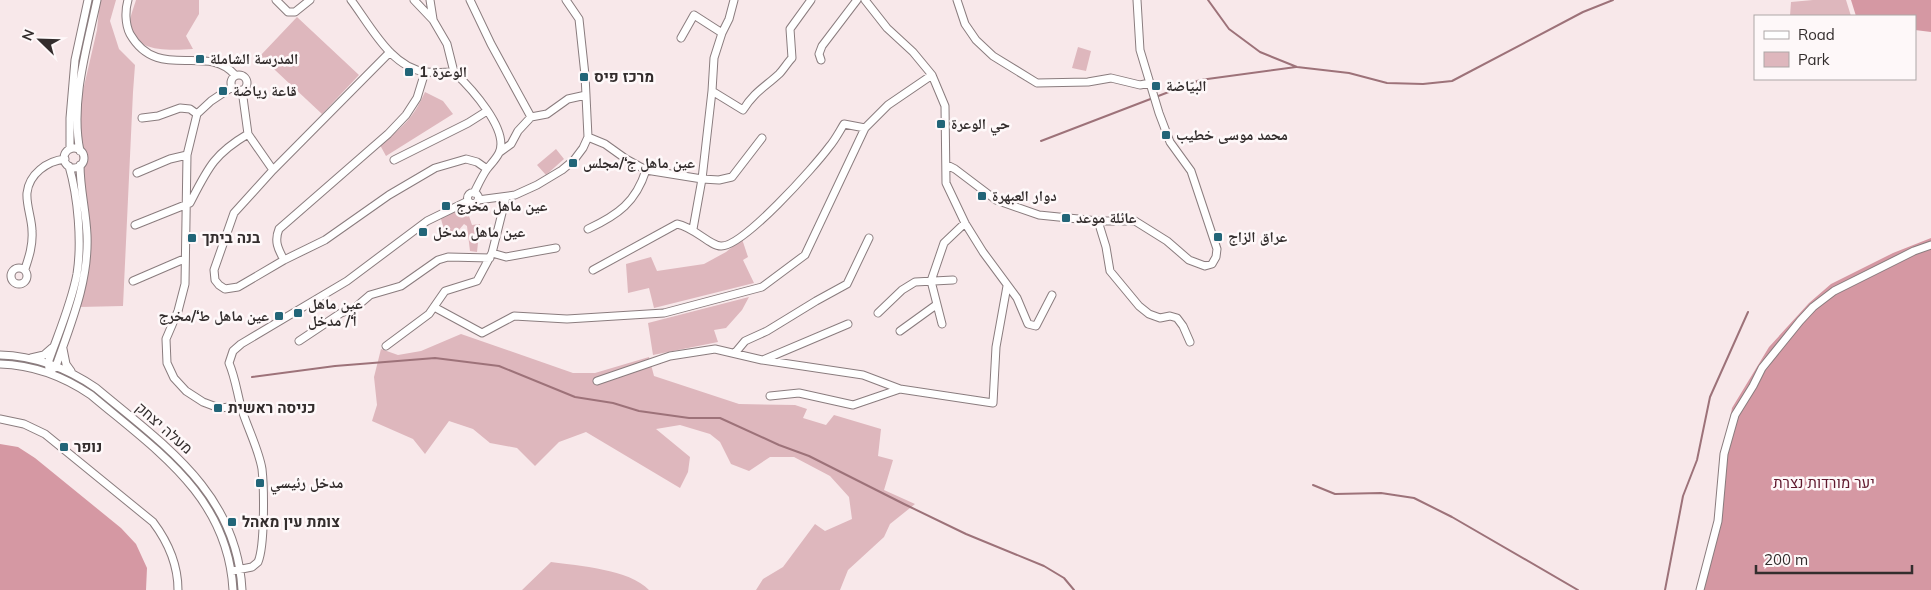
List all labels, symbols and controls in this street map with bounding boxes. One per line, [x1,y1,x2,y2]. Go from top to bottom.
north arrow [15,15,65,65]
legend [1754,15,1916,80]
text: Road [1798,25,1835,44]
text: N [18,27,38,43]
place label: المدرسة الشاملة [210,49,298,68]
text: Park [1798,50,1830,69]
marker: المدرسة الشاملة [194,53,206,65]
place label: الوعرة 1 [419,62,467,81]
marker: الوعرة 1 [403,66,415,78]
place label: מרכז פיס [594,67,654,86]
marker: מרכז פיס [578,71,590,83]
place label: البيّاضة [1166,76,1207,95]
marker: البيّاضة [1150,80,1162,92]
place label: قاعة رياضة [233,81,297,100]
marker: قاعة رياضة [217,85,229,97]
place label: حي الوعرة [951,114,1010,136]
marker: حي الوعرة [935,118,947,130]
place label: محمد موسى خطيب [1176,125,1288,144]
marker: محمد موسى خطيب [1160,129,1172,141]
place label: عين ماهل ج‘/مجلس [583,153,695,172]
marker: عين ماهل ج‘/مجلس [567,157,579,169]
place label: دوار العبهرة [992,186,1057,205]
marker: دوار العبهرة [976,190,988,202]
place label: عين ماهل مخرج [456,196,548,215]
marker: عين ماهل مخرج [440,200,452,212]
place label: عائلة موعد [1076,208,1137,227]
marker: عائلة موعد [1060,212,1072,224]
place label: عين ماهل مدخل [433,222,525,241]
marker: عين ماهل مدخل [417,226,429,238]
place label: عراق الزاج [1228,227,1288,246]
place label: בנה ביתך [202,228,260,247]
marker: عراق الزاج [1212,231,1224,243]
marker: בנה ביתך [186,232,198,244]
place label: عين ماهل أ‘/ مدخل [308,294,363,330]
place label: عين ماهل ط‘/مخرج [159,306,269,325]
marker: عين ماهل أ‘/ مدخل [292,307,304,319]
marker: عين ماهل ط‘/مخرج [273,310,285,322]
street label: מעלה יצחק [132,398,197,458]
place label: כניסה ראשית [228,398,316,417]
marker: כניסה ראשית [212,402,224,414]
place label: נופר [74,437,102,456]
marker: נופר [58,441,70,453]
place label: مدخل رئيسي [270,473,343,495]
park label: יער מורדות נצרת [1773,473,1875,492]
marker: مدخل رئيسي [254,477,266,489]
place label: צומת עין מאהל [242,512,340,531]
marker: צומת עין מאהל [226,516,238,528]
scale bar [1756,542,1912,574]
text: 200 m [1764,550,1808,569]

